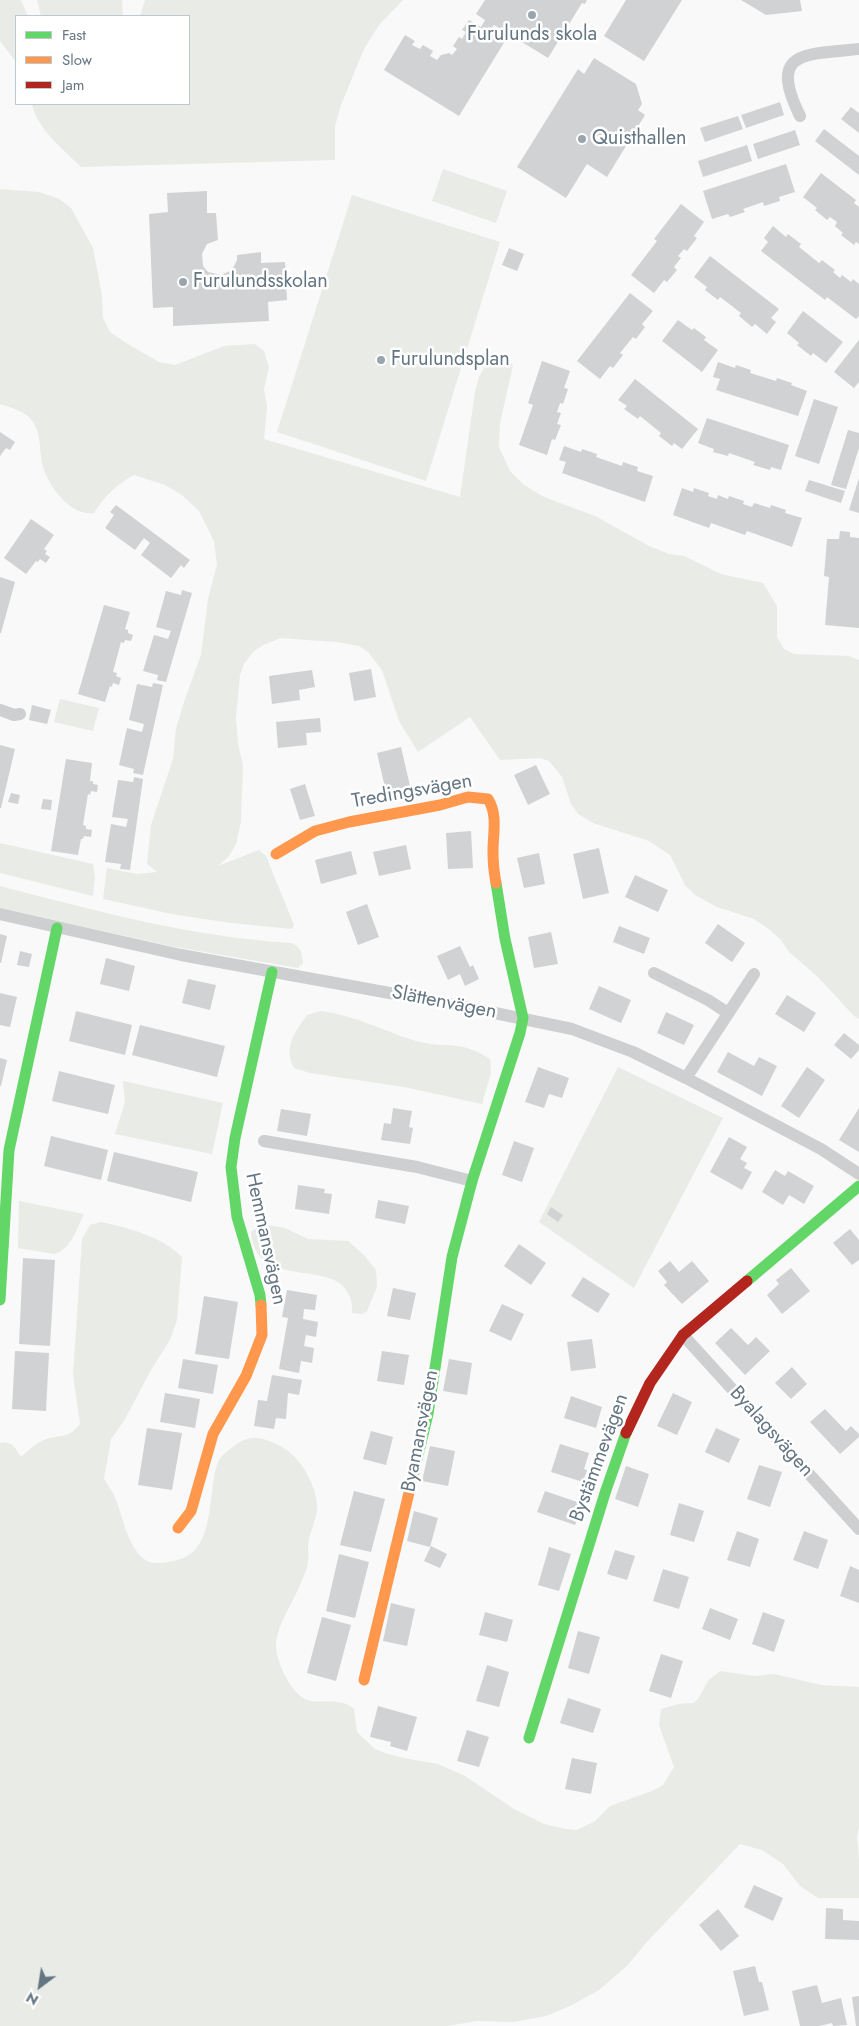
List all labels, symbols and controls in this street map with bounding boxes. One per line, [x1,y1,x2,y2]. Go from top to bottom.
marker: Furulunds skola [526,9,538,21]
legend [15,15,190,105]
place label: Furulunds skola [467,23,597,47]
text: Fast [62,24,86,46]
text: Slow [62,49,92,71]
text: Jam [62,74,85,96]
place label: Quisthallen [592,127,686,151]
marker: Quisthallen [576,133,588,145]
place label: Furulundsskolan [193,270,328,294]
marker: Furulundsskolan [177,276,189,288]
place label: Furulundsplan [391,348,510,372]
marker: Furulundsplan [375,354,387,366]
street label: Tredingsvägen [350,770,474,814]
street label: Slättenvägen [390,981,498,1025]
street label: Hemmansvägen [239,1171,291,1307]
street label: Byamansvägen [397,1368,445,1494]
street label: Byalagsvägen [724,1382,818,1482]
street label: Bystämmevägen [566,1391,634,1525]
north arrow [15,1961,65,2011]
text: N [22,1987,42,2010]

